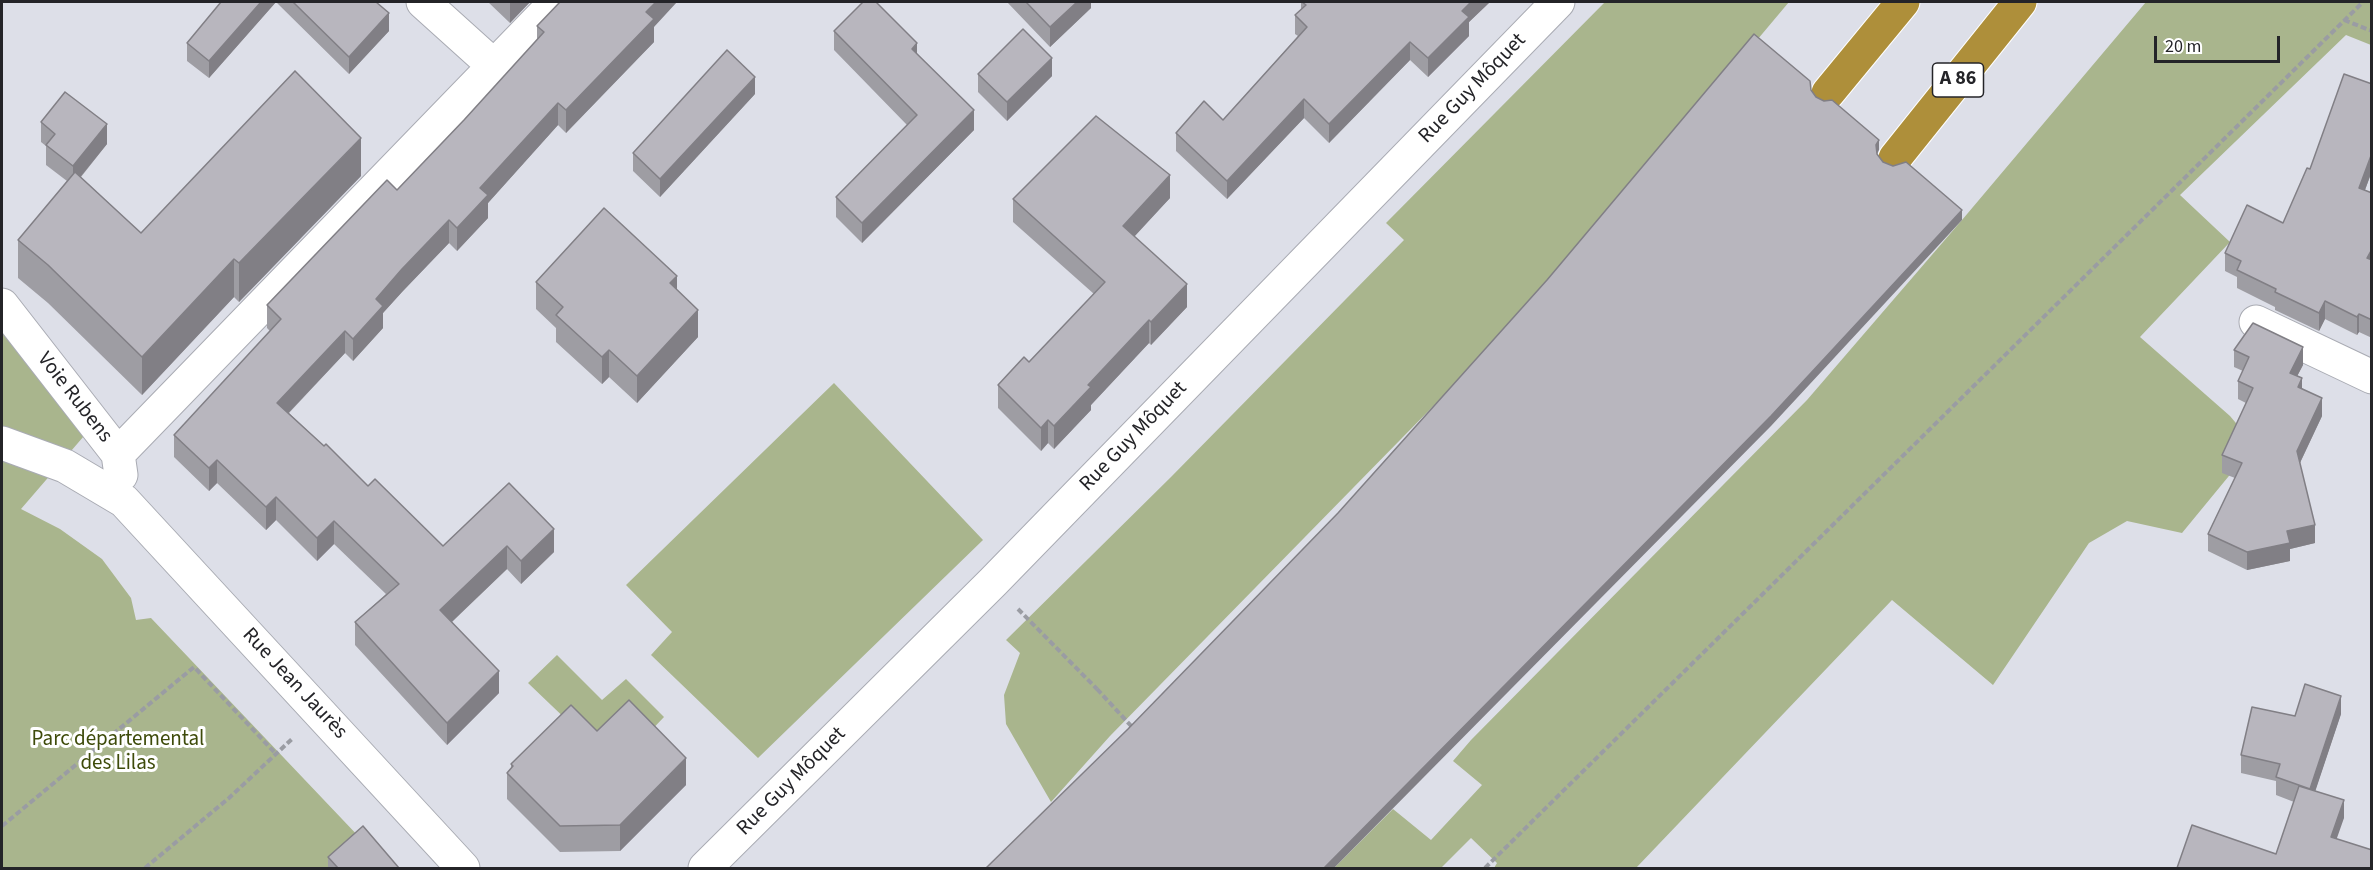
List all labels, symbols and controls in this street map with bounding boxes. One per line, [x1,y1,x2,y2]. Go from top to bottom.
scale bar [2157,24,2283,62]
street label: Rue Guy Môquet [1414,29,1532,149]
text: 20 m [2165,34,2201,59]
road number: A 86 [1932,63,1984,97]
street label: Voie Rubens [31,348,117,448]
street label: Rue Guy Môquet [1075,377,1193,497]
street label: Rue Jean Jaurès [236,623,352,745]
street label: Rue Guy Môquet [732,722,852,842]
park label: Parc départemental des Lilas [32,727,204,777]

